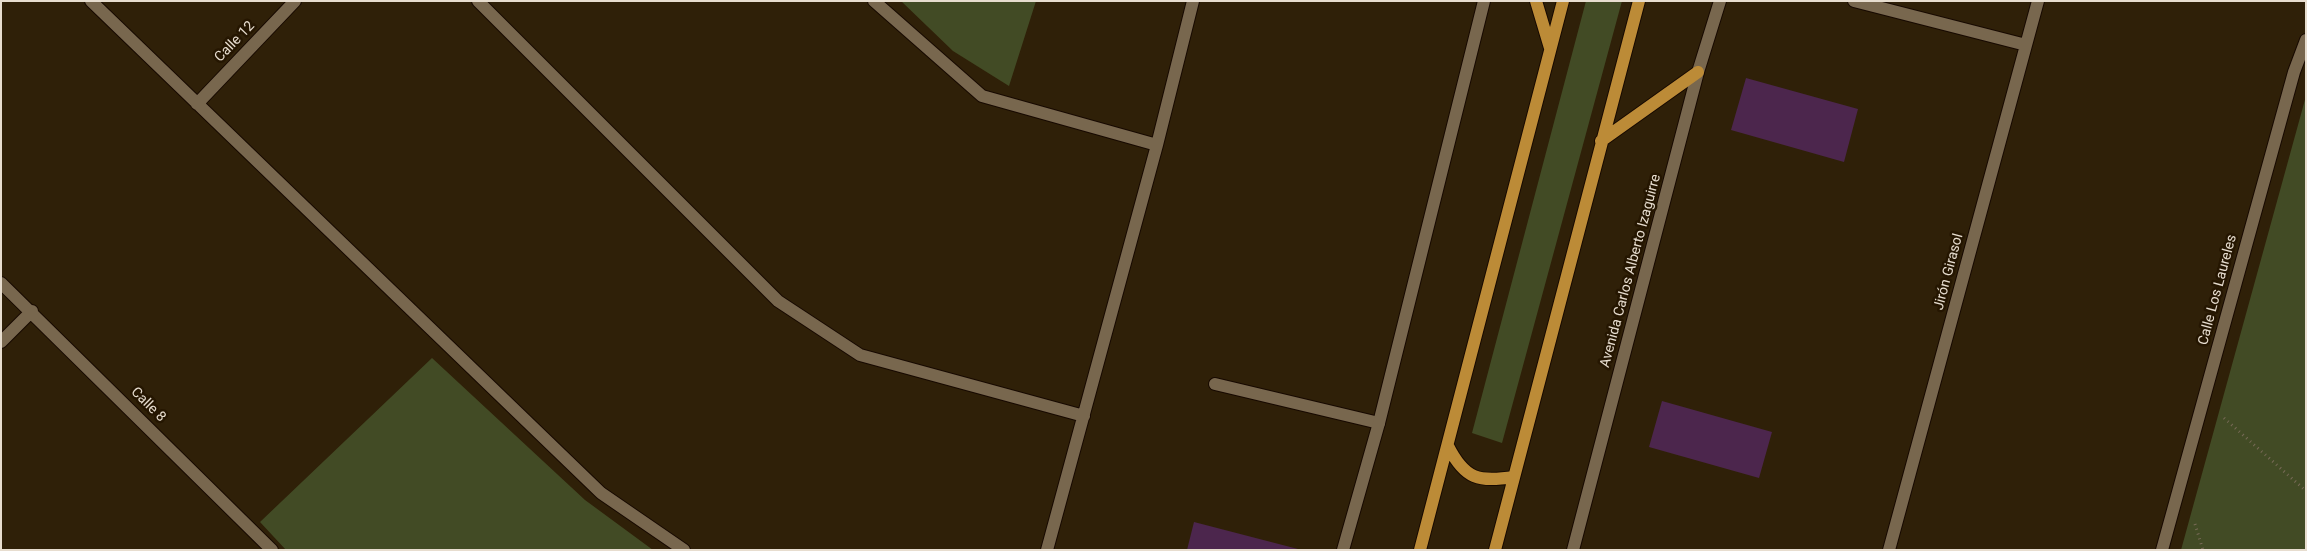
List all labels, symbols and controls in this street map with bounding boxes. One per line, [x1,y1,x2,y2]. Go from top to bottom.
street label: Calle 12 [212,18,258,66]
street label: Avenida Carlos Alberto Izaguirre [1597,172,1665,370]
street label: Jirón Girasol [1931,232,1967,312]
street label: Calle Los Laureles [2195,233,2241,347]
street label: Calle 8 [127,384,169,426]

